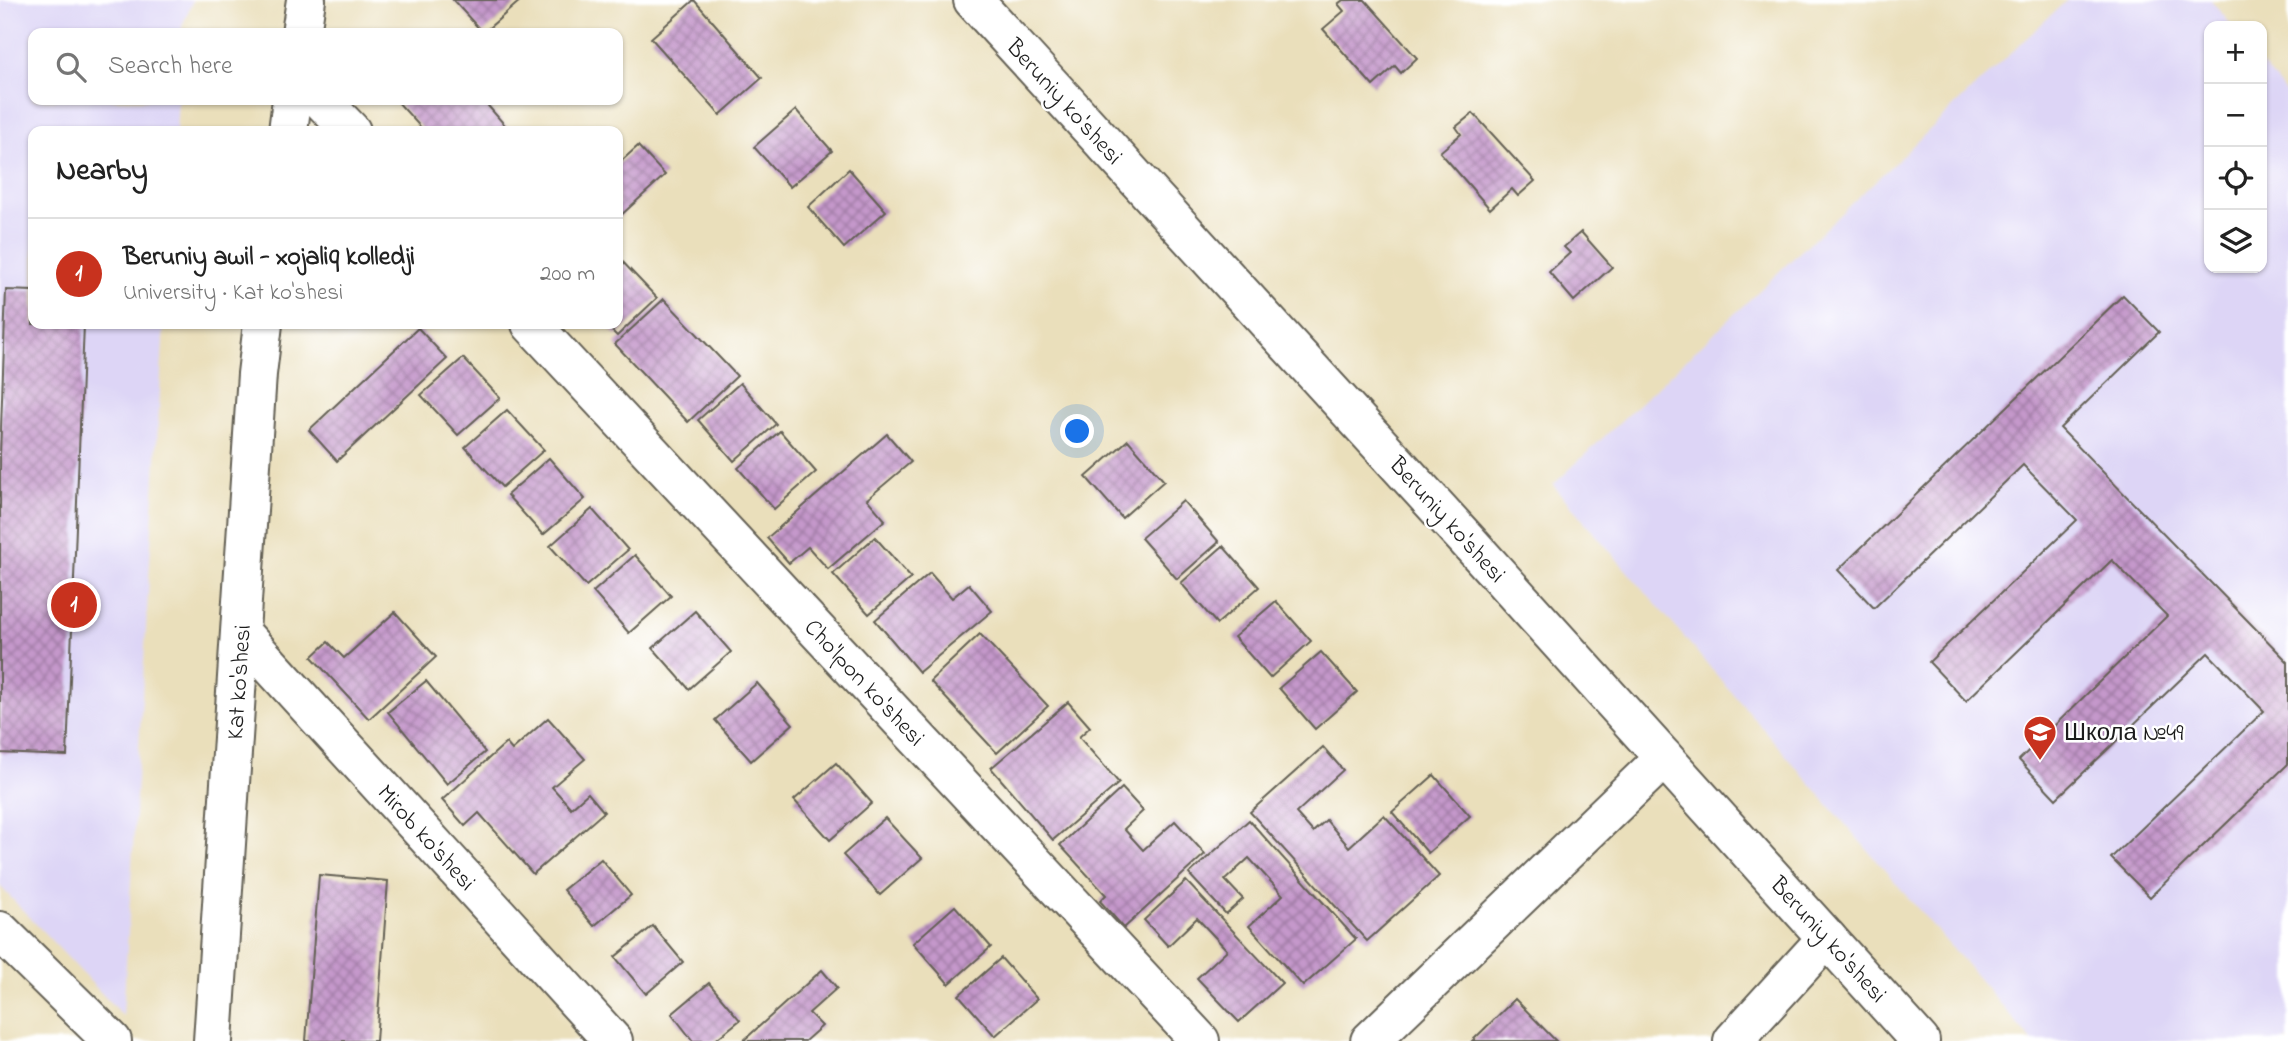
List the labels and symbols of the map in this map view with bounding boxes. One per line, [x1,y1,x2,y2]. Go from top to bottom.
street label: Beruniy ko'shesi [995,31,1130,174]
your location [1060,414,1094,448]
street label: Beruniy ko'shesi [1378,449,1513,592]
pin: 1 [51,579,97,631]
street label: Cho'lpon ko'shesi [795,612,932,755]
street label: Kat ko'shesi [219,624,262,741]
school or university icon: Школа №49 [2021,713,2059,762]
place label: Школа №49 [2064,717,2184,752]
street label: Mirob ko'shesi [368,777,483,900]
street label: Beruniy ko'shesi [1759,869,1894,1012]

